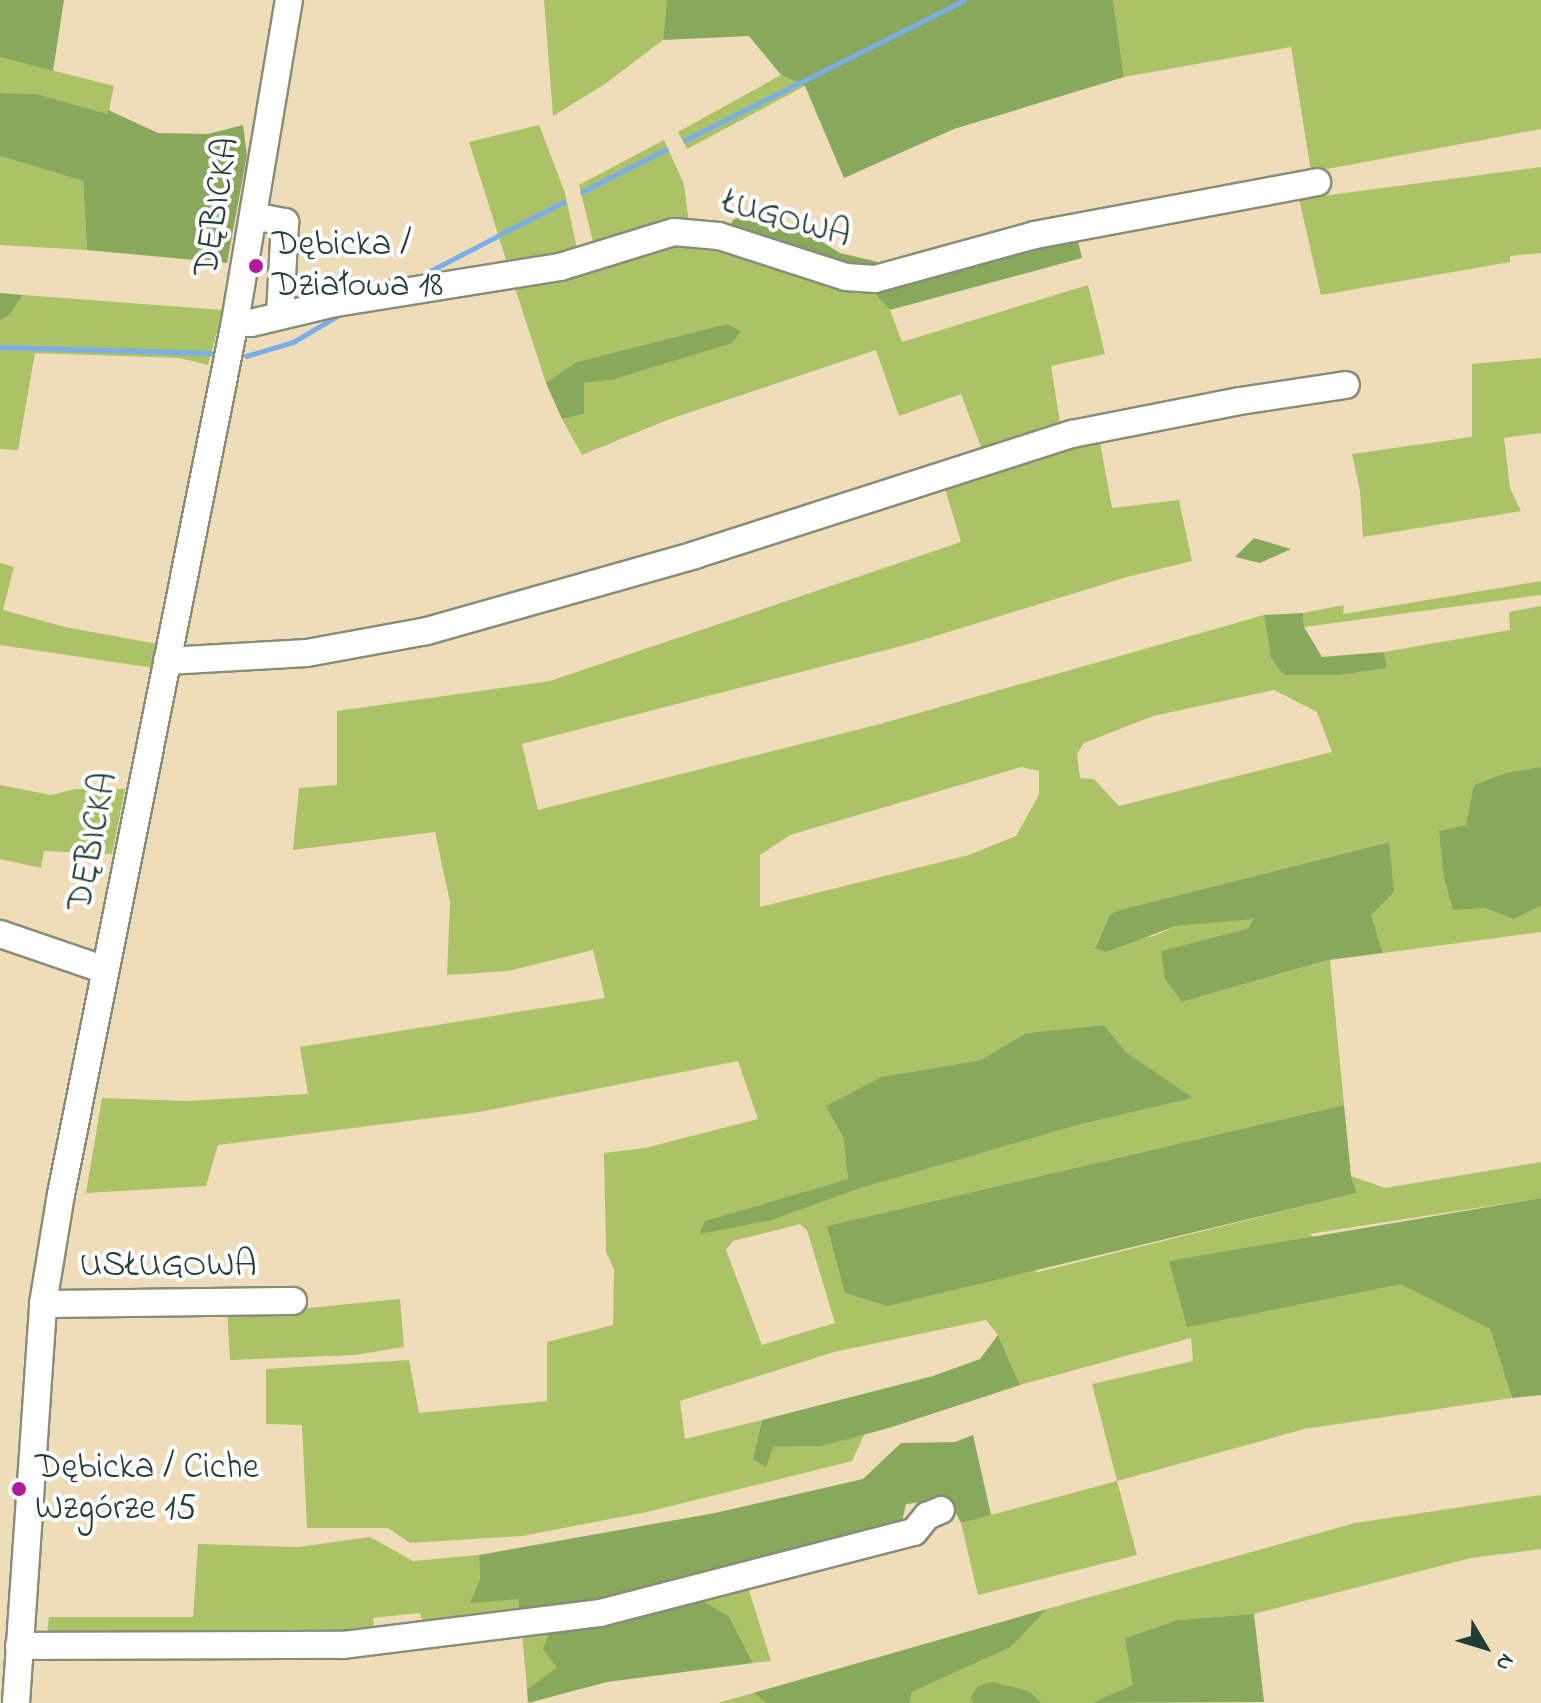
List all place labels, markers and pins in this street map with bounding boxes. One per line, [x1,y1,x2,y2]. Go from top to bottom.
place label: Dębicka / Działowa 18 [272,223,443,308]
marker: Dębicka / Działowa 18 [247,257,265,275]
place label: Dębicka / Ciche Wzgórze 15 [35,1446,259,1531]
marker: Dębicka / Ciche Wzgórze 15 [10,1480,28,1498]

